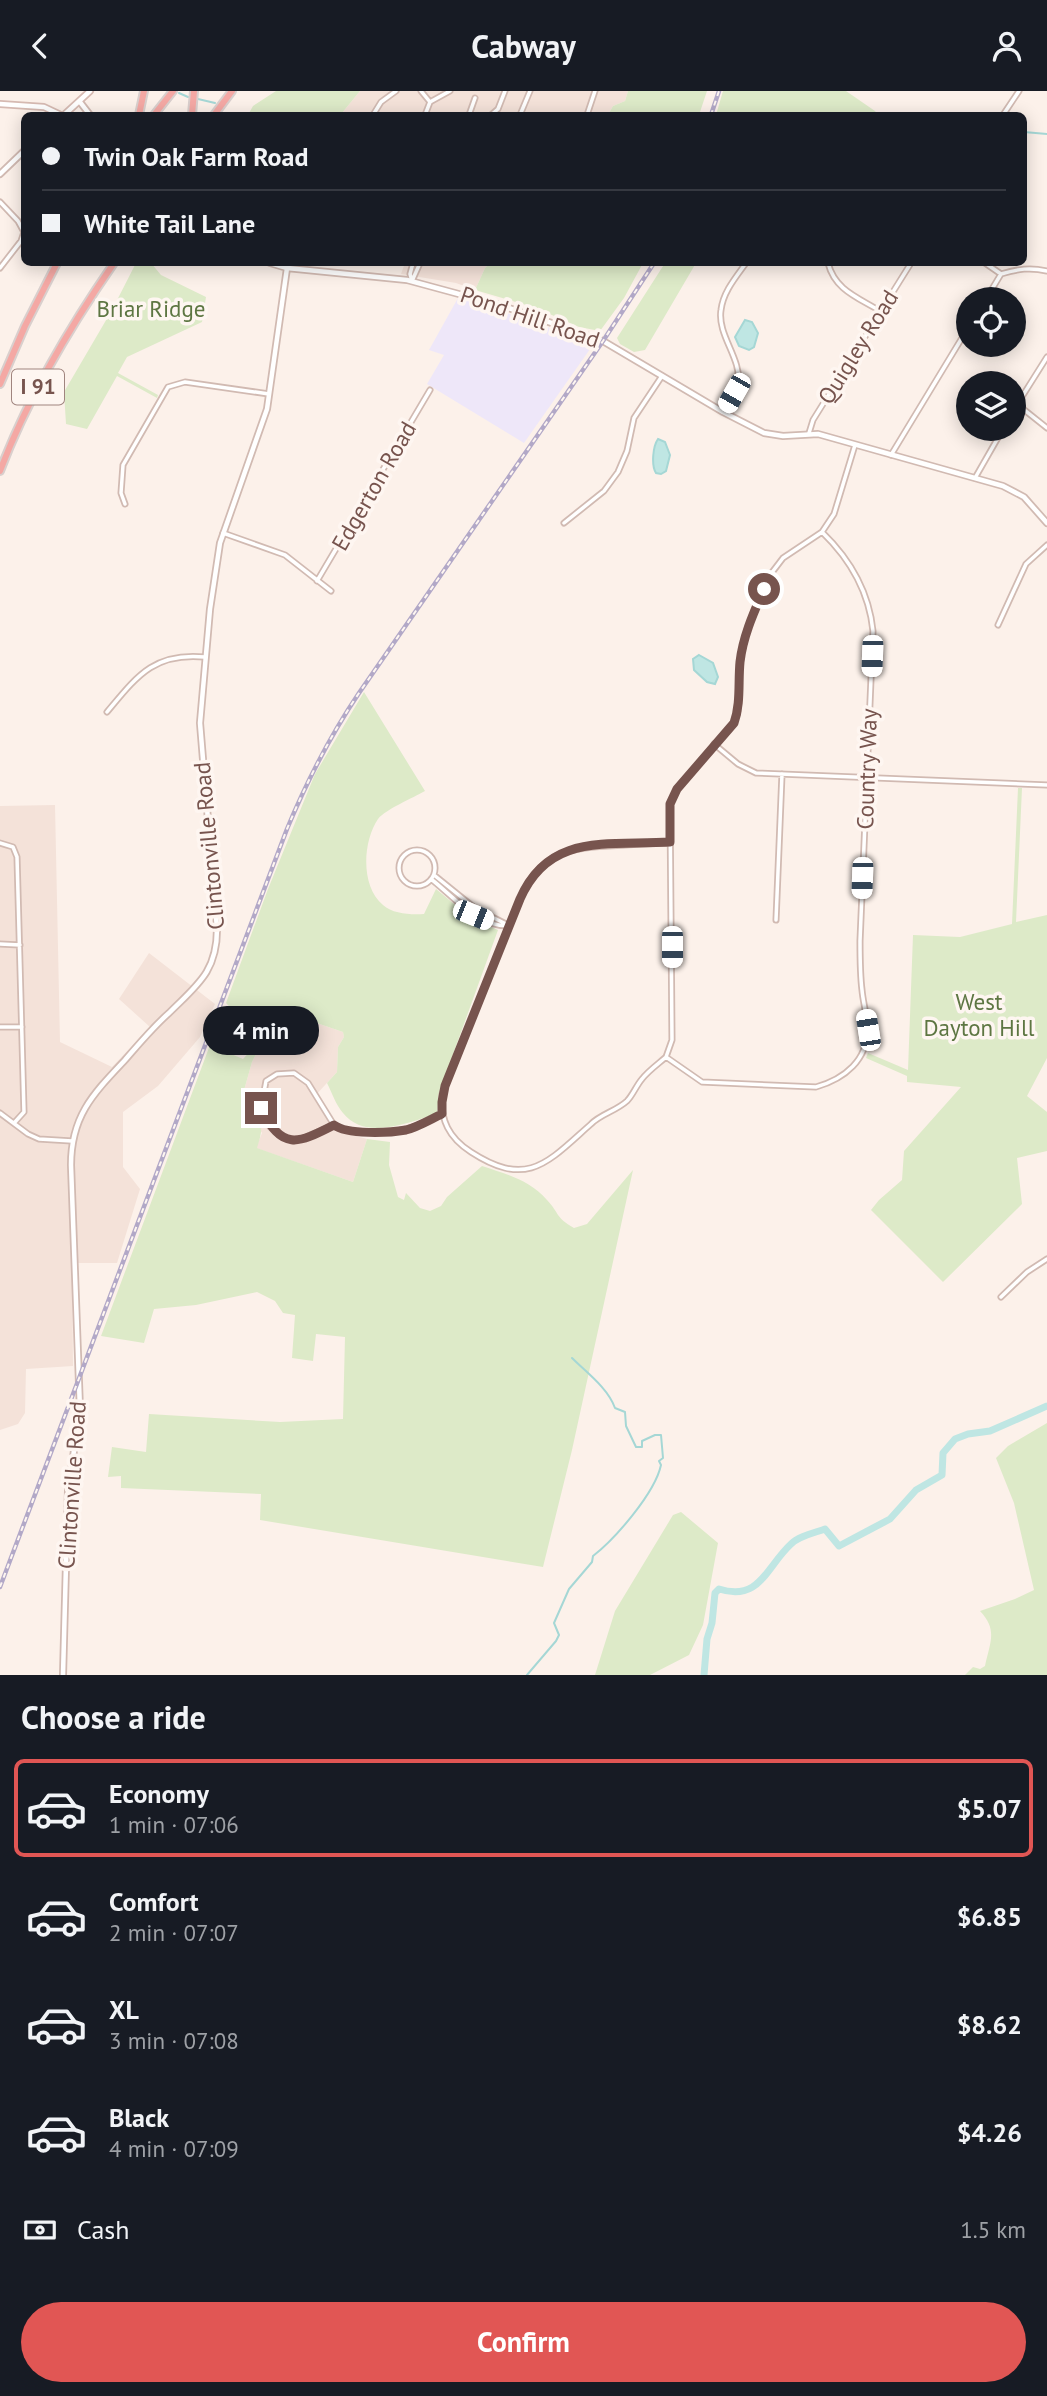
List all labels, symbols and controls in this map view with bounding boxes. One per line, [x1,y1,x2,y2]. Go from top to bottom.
text: Cabway [471,25,576,67]
icon: back [21,27,59,65]
icon: person [988,27,1026,65]
text: Twin Oak Farm Road [84,140,308,173]
text: White Tail Lane [84,207,255,240]
street label: Pond Hill Road [457,279,604,354]
street label: Quigley Road [811,284,904,409]
map controls [956,287,1026,441]
button: locate [956,287,1026,357]
park label: Briar Ridge [96,294,206,323]
road number: I 91 [12,369,64,405]
car [715,370,754,416]
button: layers [956,371,1026,441]
street label: Edgerton Road [325,416,422,556]
route start [748,573,780,605]
car [861,635,884,677]
street label: Country Way [850,708,883,830]
street label: Clintonville Road [187,761,230,931]
car [851,857,874,899]
car [450,897,497,933]
car [662,926,683,968]
park label: West Dayton Hill [924,987,1035,1042]
callout: 4 min [203,1007,319,1055]
car [855,1008,882,1052]
text: 4 min [233,1016,289,1045]
route end [245,1092,277,1124]
street label: Clintonville Road [51,1400,92,1570]
text: Choose a ride [21,1696,206,1738]
icon: car [25,1777,88,1840]
text: Economy [109,1777,209,1810]
text: $5.07 [957,1792,1022,1825]
text: 1 min · 07:06 [109,1810,239,1839]
icon: car [25,1885,88,1948]
text: Comfort [109,1885,199,1918]
text: $6.85 [957,1900,1022,1933]
text: 2 min · 07:07 [109,1918,239,1947]
icon: car [25,1993,88,2056]
text: XL [109,1993,139,2026]
text: $8.62 [957,2008,1022,2041]
text: 3 min · 07:08 [109,2026,239,2055]
icon: car [25,2101,88,2164]
text: Black [109,2101,169,2134]
text: $4.26 [957,2116,1022,2149]
text: 4 min · 07:09 [109,2134,239,2163]
icon: cash [21,2211,59,2249]
text: Cash [77,2213,129,2246]
text: 1.5 km [960,2215,1026,2244]
button: Confirm [21,2302,1026,2382]

